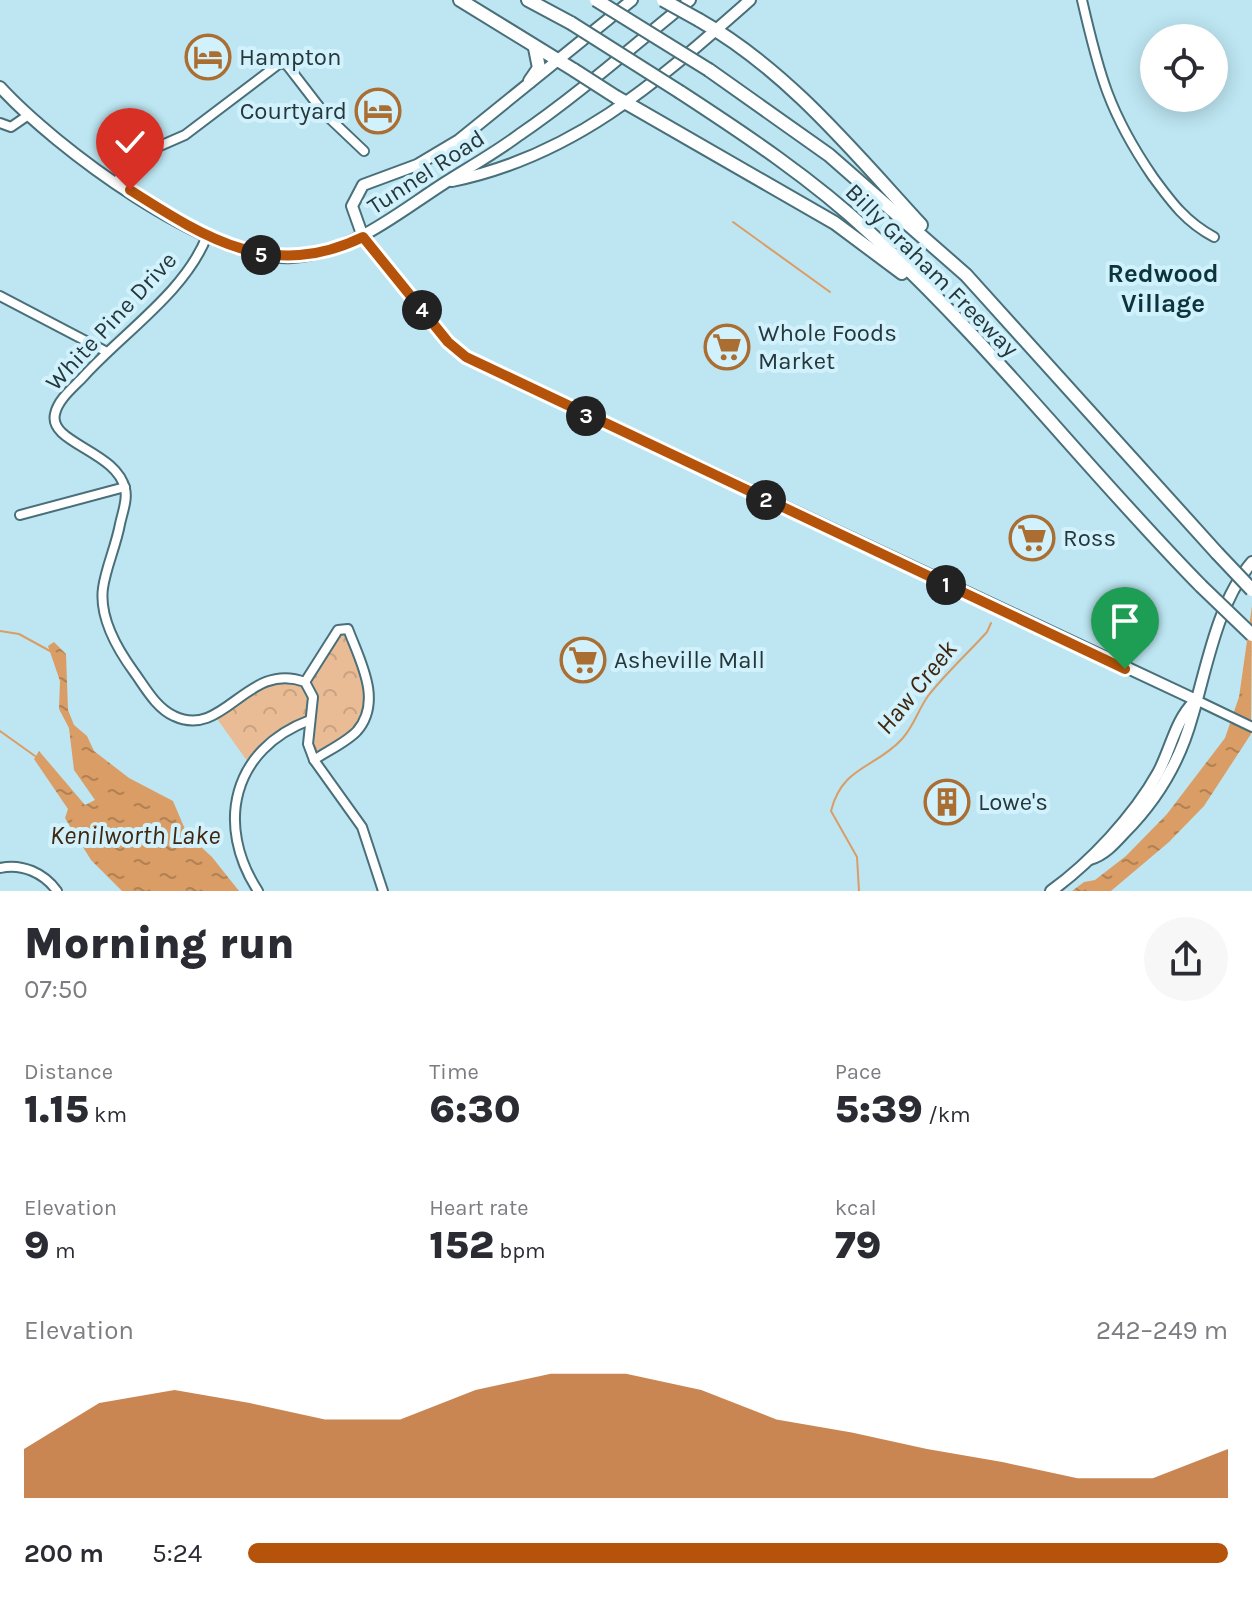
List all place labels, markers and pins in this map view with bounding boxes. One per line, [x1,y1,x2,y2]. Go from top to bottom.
hotel icon: Hampton [184,33,232,81]
place label: Hampton [239,43,341,71]
hotel icon: Courtyard [354,87,402,135]
place label: Courtyard [240,97,347,125]
pin [96,108,164,190]
pin: 5 [241,235,281,275]
pin: 4 [402,290,442,330]
place label: Whole Foods Market [758,319,897,375]
supermarket icon: Whole Foods Market [703,323,751,371]
pin: 3 [566,396,606,436]
pin: 2 [746,480,786,520]
supermarket icon: Ross [1008,514,1056,562]
place label: Ross [1063,524,1116,552]
pin: 1 [926,565,966,605]
pin [1091,587,1159,669]
supermarket icon: Asheville Mall [559,636,607,684]
place label: Asheville Mall [614,646,765,674]
building icon: Lowe's [923,778,971,826]
place label: Lowe's [978,788,1048,816]

